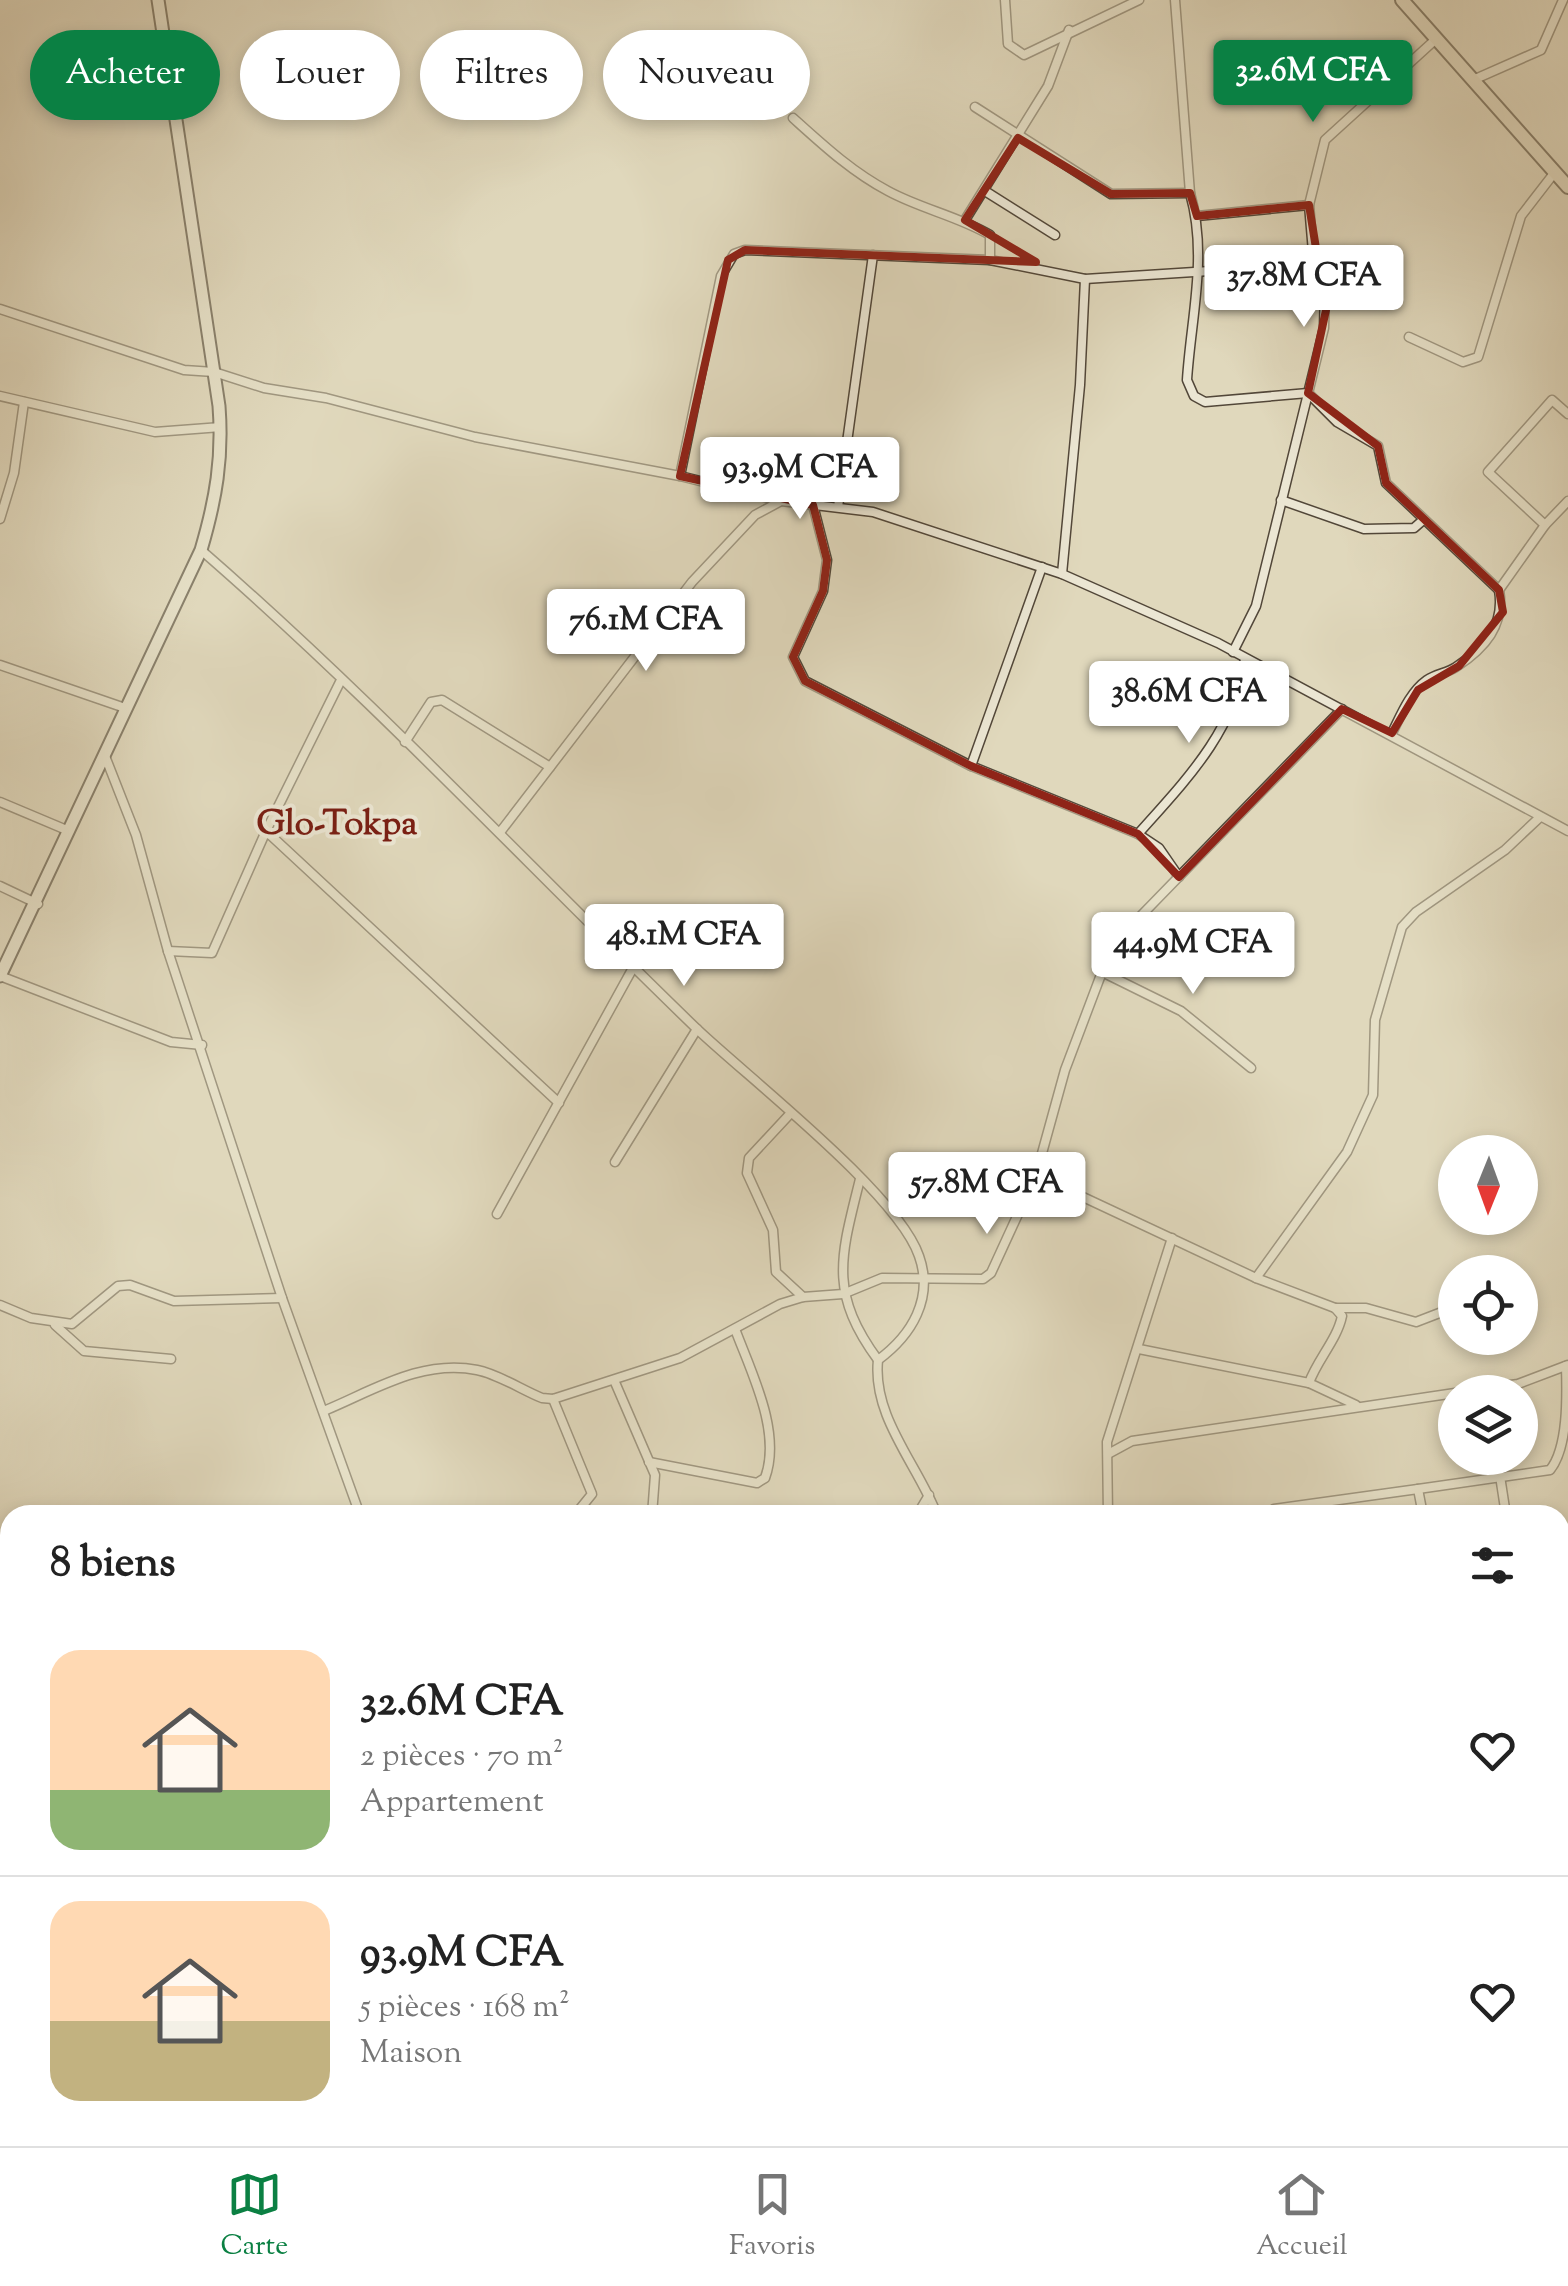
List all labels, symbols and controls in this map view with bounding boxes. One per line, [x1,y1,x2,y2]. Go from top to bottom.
chip: Acheter [30,30,220,120]
chip: Louer [240,30,400,120]
chip: Filtres [420,30,583,120]
chip: Nouveau [603,30,810,120]
pin: 32.6M CFA [1199,40,1427,125]
text: 32.6M CFA [1235,49,1391,95]
pin: 37.8M CFA [1190,245,1418,330]
text: 37.8M CFA [1226,254,1382,300]
pin: 93.9M CFA [686,437,914,522]
text: 93.9M CFA [722,446,878,492]
pin: 76.1M CFA [532,589,760,674]
text: 76.1M CFA [569,598,723,644]
pin: 38.6M CFA [1075,661,1303,746]
text: 38.6M CFA [1111,670,1267,716]
district label: Glo-Tokpa [257,800,417,851]
pin: 48.1M CFA [570,904,798,989]
pin: 44.9M CFA [1079,912,1307,997]
text: 48.1M CFA [607,913,761,959]
text: 44.9M CFA [1113,921,1273,967]
north arrow [1438,1135,1538,1235]
map controls [1438,1135,1538,1475]
pin: 57.8M CFA [873,1152,1101,1237]
text: 57.8M CFA [910,1161,1064,1207]
button: locate [1438,1255,1538,1355]
button: layers [1438,1375,1538,1475]
text: 8 biens [50,1535,176,1595]
icon: filters [1465,1538,1520,1593]
text: 32.6M CFA [360,1674,564,1734]
icon: home [130,1690,250,1810]
icon: heart [1465,1723,1520,1778]
text: 2 pièces · 70 m² [360,1734,563,1780]
text: Appartement [360,1780,544,1826]
text: 93.9M CFA [360,1925,564,1985]
icon: home [130,1941,250,2061]
icon: heart [1465,1974,1520,2029]
text: 5 pièces · 168 m² [360,1985,570,2031]
text: Maison [360,2031,462,2077]
tab: Carte [220,2167,288,2267]
tab: Favoris [729,2167,815,2267]
tab: Accueil [1256,2167,1348,2267]

